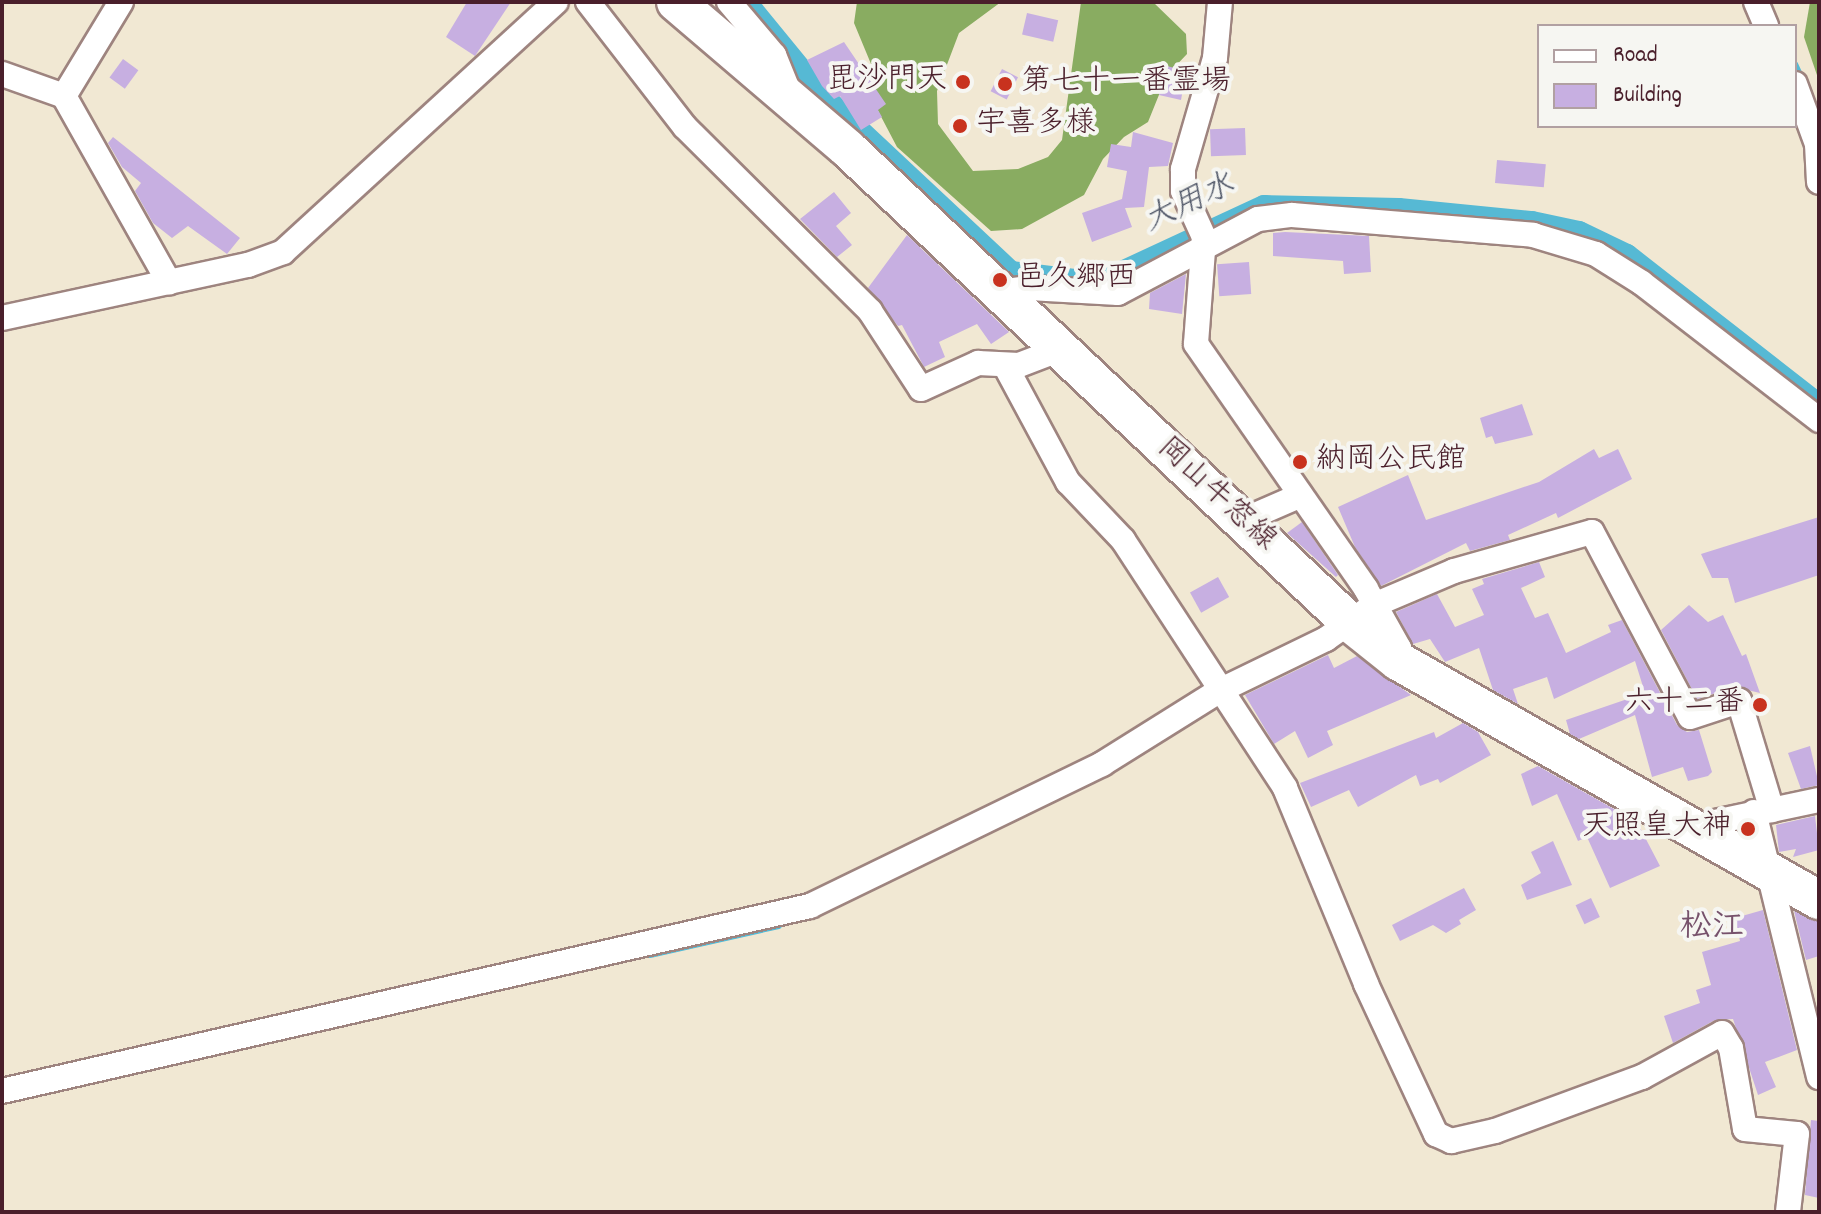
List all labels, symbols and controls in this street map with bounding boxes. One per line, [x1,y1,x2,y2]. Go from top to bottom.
legend [1537,24,1797,128]
text: Road [1613,39,1658,73]
place label: 毘沙門天 [827,64,947,100]
place label: 第七十一番霊場 [1021,66,1231,102]
marker: 毘沙門天 [954,73,972,91]
marker: 第七十一番霊場 [996,75,1014,93]
text: Building [1613,79,1682,113]
place label: 宇喜多様 [976,108,1096,144]
marker: 宇喜多様 [951,117,969,135]
water label: 大用水 [1138,167,1242,243]
place label: 邑久郷西 [1016,262,1136,298]
marker: 邑久郷西 [991,271,1009,289]
street label: 岡山牛窓線 [1148,432,1282,560]
place label: 納岡公民館 [1316,444,1466,480]
marker: 納岡公民館 [1291,453,1309,471]
place label: 六十二番 [1624,687,1744,723]
marker: 六十二番 [1751,696,1769,714]
place label: 天照皇大神 [1582,811,1732,847]
marker: 天照皇大神 [1739,820,1757,838]
district label: 松江 [1680,910,1744,948]

